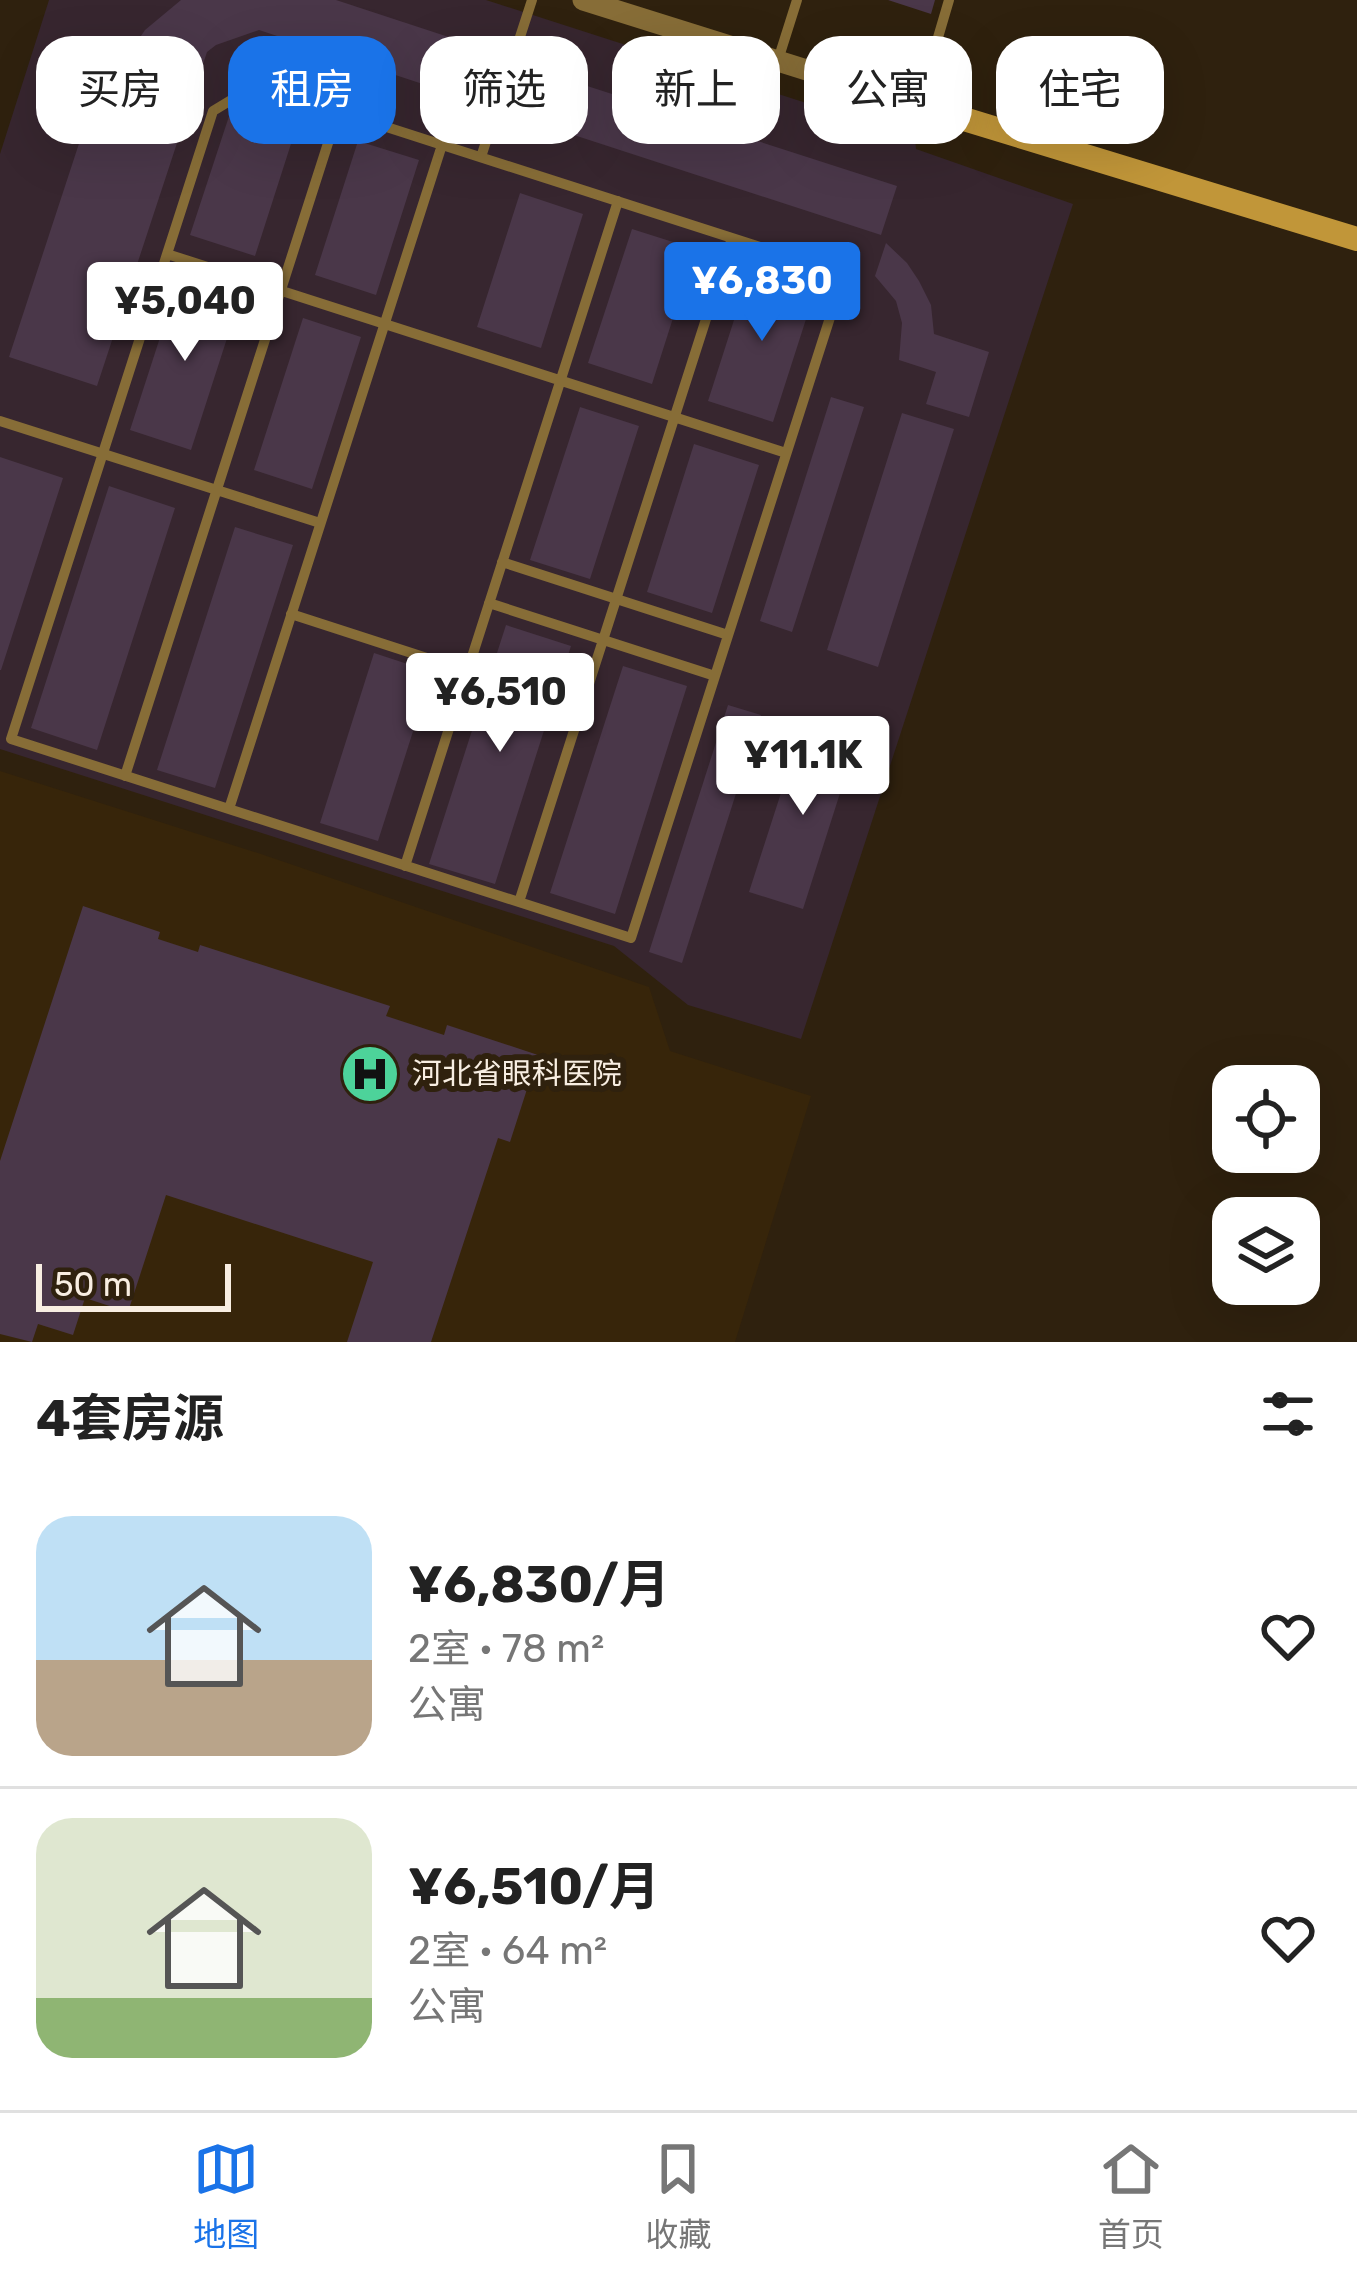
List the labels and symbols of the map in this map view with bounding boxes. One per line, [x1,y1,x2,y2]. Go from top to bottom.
pin: ¥6,830 [664,242,860,344]
pin: ¥5,040 [87,262,283,364]
pin: ¥6,510 [402,653,598,755]
pin: ¥11.1K [705,716,901,818]
hospital icon: 河北省眼科医院 [339,1043,401,1105]
place label: 河北省眼科医院 [412,1056,622,1092]
scale bar [36,1258,231,1311]

